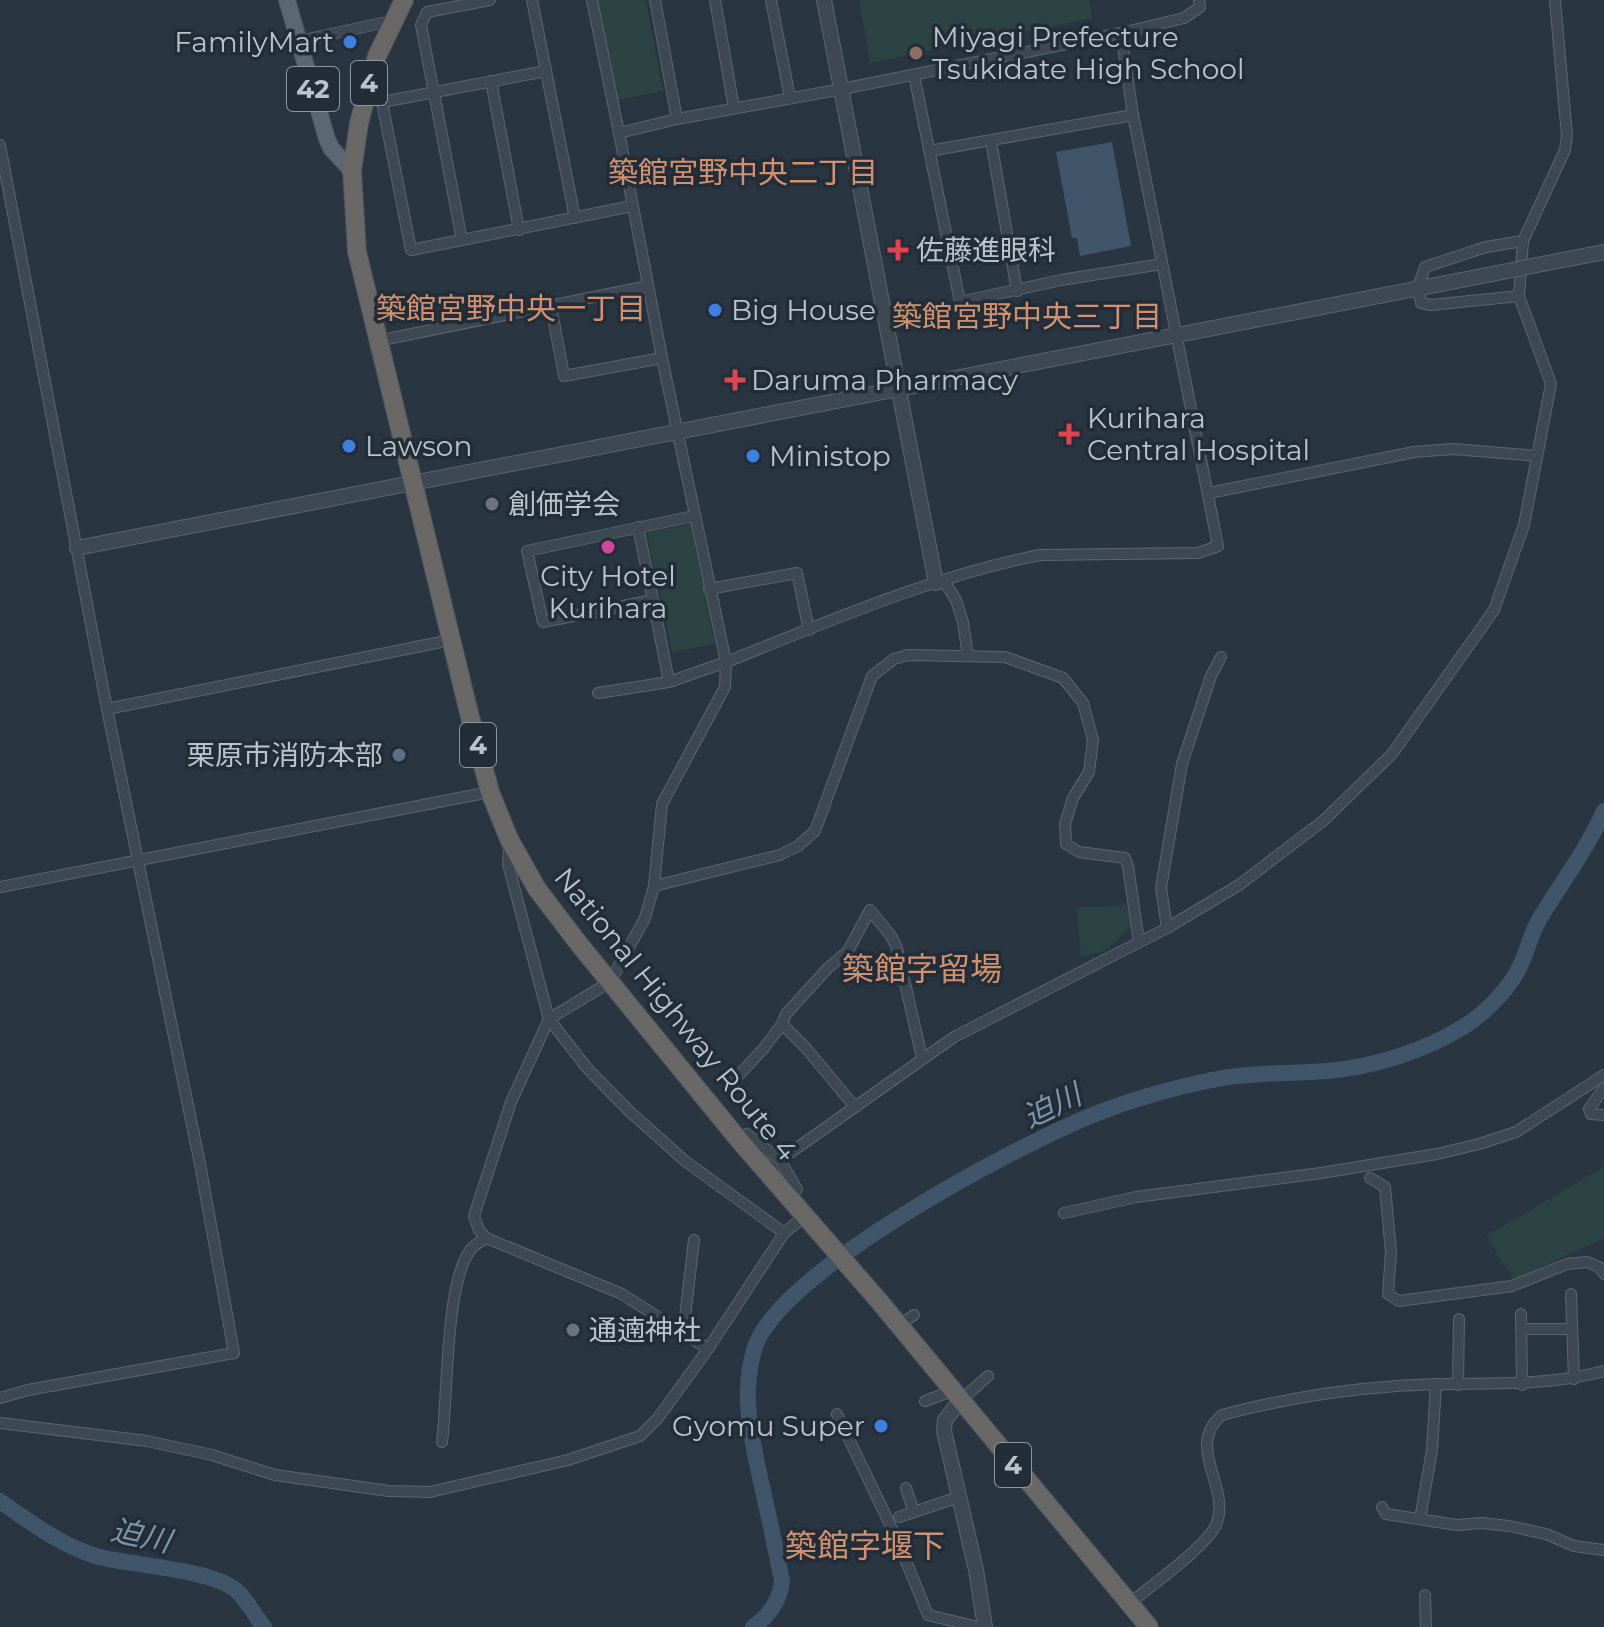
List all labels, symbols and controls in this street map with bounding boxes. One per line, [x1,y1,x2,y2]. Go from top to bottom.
place label: Miyagi Prefecture Tsukidate High School [932,20,1244,86]
place label: FamilyMart [174,25,334,59]
marker: FamilyMart [341,33,359,51]
marker: Miyagi Prefecture Tsukidate High School [907,44,925,62]
road number: 4 [351,61,387,105]
road number: 42 [287,67,339,111]
district label: 築館宮野中央二丁目 [608,154,878,191]
place label: 佐藤進眼科 [916,233,1056,267]
marker: 佐藤進眼科 [887,239,909,261]
district label: 築館宮野中央一丁目 [376,290,646,327]
place label: Big House [731,293,876,327]
district label: 築館宮野中央三丁目 [892,298,1162,335]
marker: Big House [706,301,724,319]
place label: Daruma Pharmacy [751,363,1019,397]
marker: Daruma Pharmacy [726,371,744,389]
place label: Kurihara Central Hospital [1087,401,1310,467]
marker: Kurihara Central Hospital [1058,423,1080,445]
place label: Lawson [365,429,472,463]
marker: Lawson [340,437,358,455]
place label: Ministop [769,439,891,473]
marker: Ministop [744,447,762,465]
place label: 創価学会 [508,487,620,521]
marker: 創価学会 [483,495,501,513]
marker: City Hotel Kurihara [599,538,617,556]
place label: City Hotel Kurihara [540,559,676,625]
road number: 4 [460,723,496,767]
place label: 栗原市消防本部 [187,738,383,772]
marker: 栗原市消防本部 [390,746,408,764]
street label: National Highway Route 4 [547,861,805,1168]
district label: 築館字留場 [842,949,1002,988]
water label: 迫川 [1017,1074,1090,1135]
place label: 通遖神社 [589,1313,701,1347]
marker: 通遖神社 [564,1321,582,1339]
place label: Gyomu Super [672,1409,865,1443]
marker: Gyomu Super [872,1417,890,1435]
road number: 4 [995,1443,1031,1487]
water label: 迫川 [108,1511,177,1560]
district label: 築館字堰下 [785,1526,945,1565]

